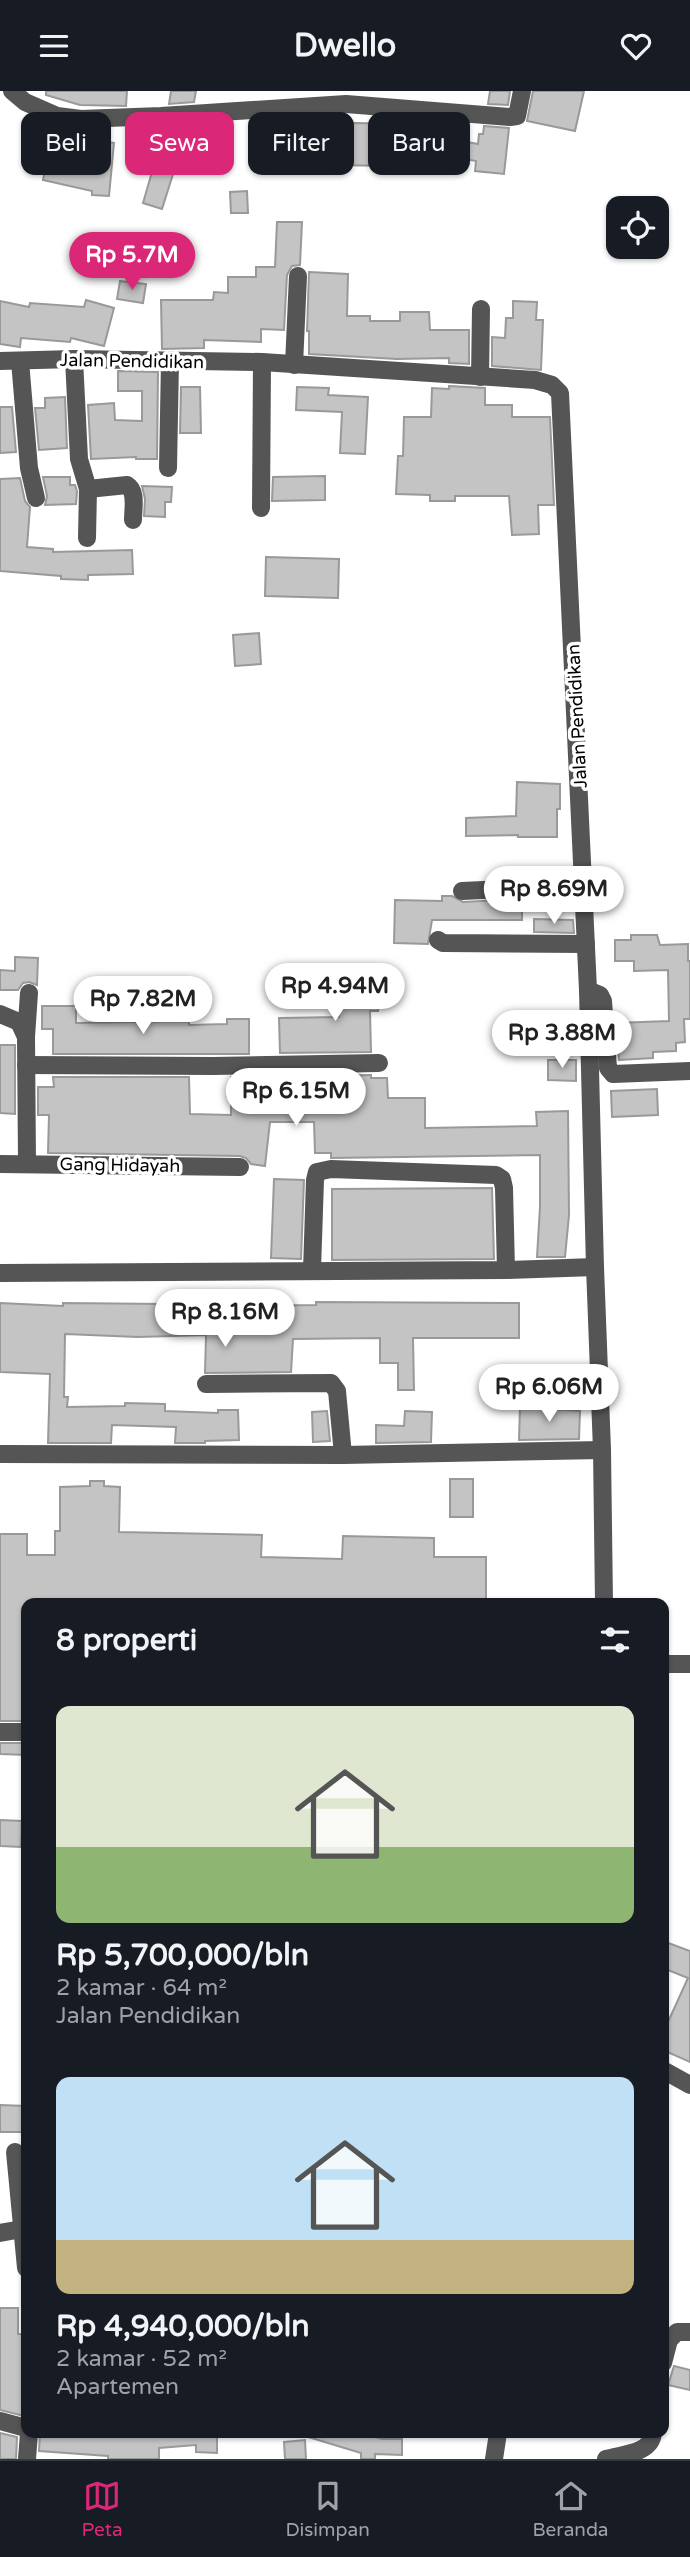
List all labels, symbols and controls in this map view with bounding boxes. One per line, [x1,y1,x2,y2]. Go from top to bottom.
icon: menu [35,27,73,65]
text: Dwello [294,27,396,65]
icon: heart [617,27,655,65]
chip: Beli [21,112,111,175]
chip: Sewa [125,112,234,175]
chip: Filter [248,112,354,175]
chip: Baru [368,112,470,175]
map controls [606,196,669,259]
button: locate [606,196,669,259]
pin: Rp 5.7M [67,233,197,292]
text: Rp 5.7M [85,241,179,269]
street label: Jalan Pendidikan [60,349,204,373]
street label: Jalan Pendidikan [562,643,592,789]
pin: Rp 8.69M [482,867,626,926]
text: Rp 8.69M [500,875,608,903]
pin: Rp 4.94M [263,963,407,1023]
text: Rp 4.94M [281,972,389,1000]
pin: Rp 7.82M [71,977,215,1036]
text: Rp 7.82M [89,985,197,1013]
pin: Rp 3.88M [490,1011,634,1070]
text: Rp 3.88M [508,1019,616,1047]
pin: Rp 6.15M [224,1069,368,1128]
text: Rp 6.15M [242,1077,350,1105]
street label: Gang Hidayah [60,1153,180,1177]
pin: Rp 8.16M [153,1289,297,1349]
text: Rp 8.16M [171,1298,279,1326]
pin: Rp 6.06M [477,1365,621,1424]
text: Rp 6.06M [495,1373,603,1401]
icon: filters [596,1621,634,1659]
text: 8 properti [56,1622,197,1659]
icon: home [282,1751,408,1877]
text: Rp 5,700,000/bln [56,1937,309,1974]
text: 2 kamar · 64 m² [56,1974,227,2002]
text: Jalan Pendidikan [56,2002,240,2030]
icon: home [282,2122,408,2248]
text: Rp 4,940,000/bln [56,2308,310,2345]
text: 2 kamar · 52 m² [56,2345,227,2373]
text: Apartemen [56,2373,179,2401]
tab: Peta [81,2477,123,2541]
tab: Disimpan [285,2477,370,2541]
tab: Beranda [533,2477,609,2541]

